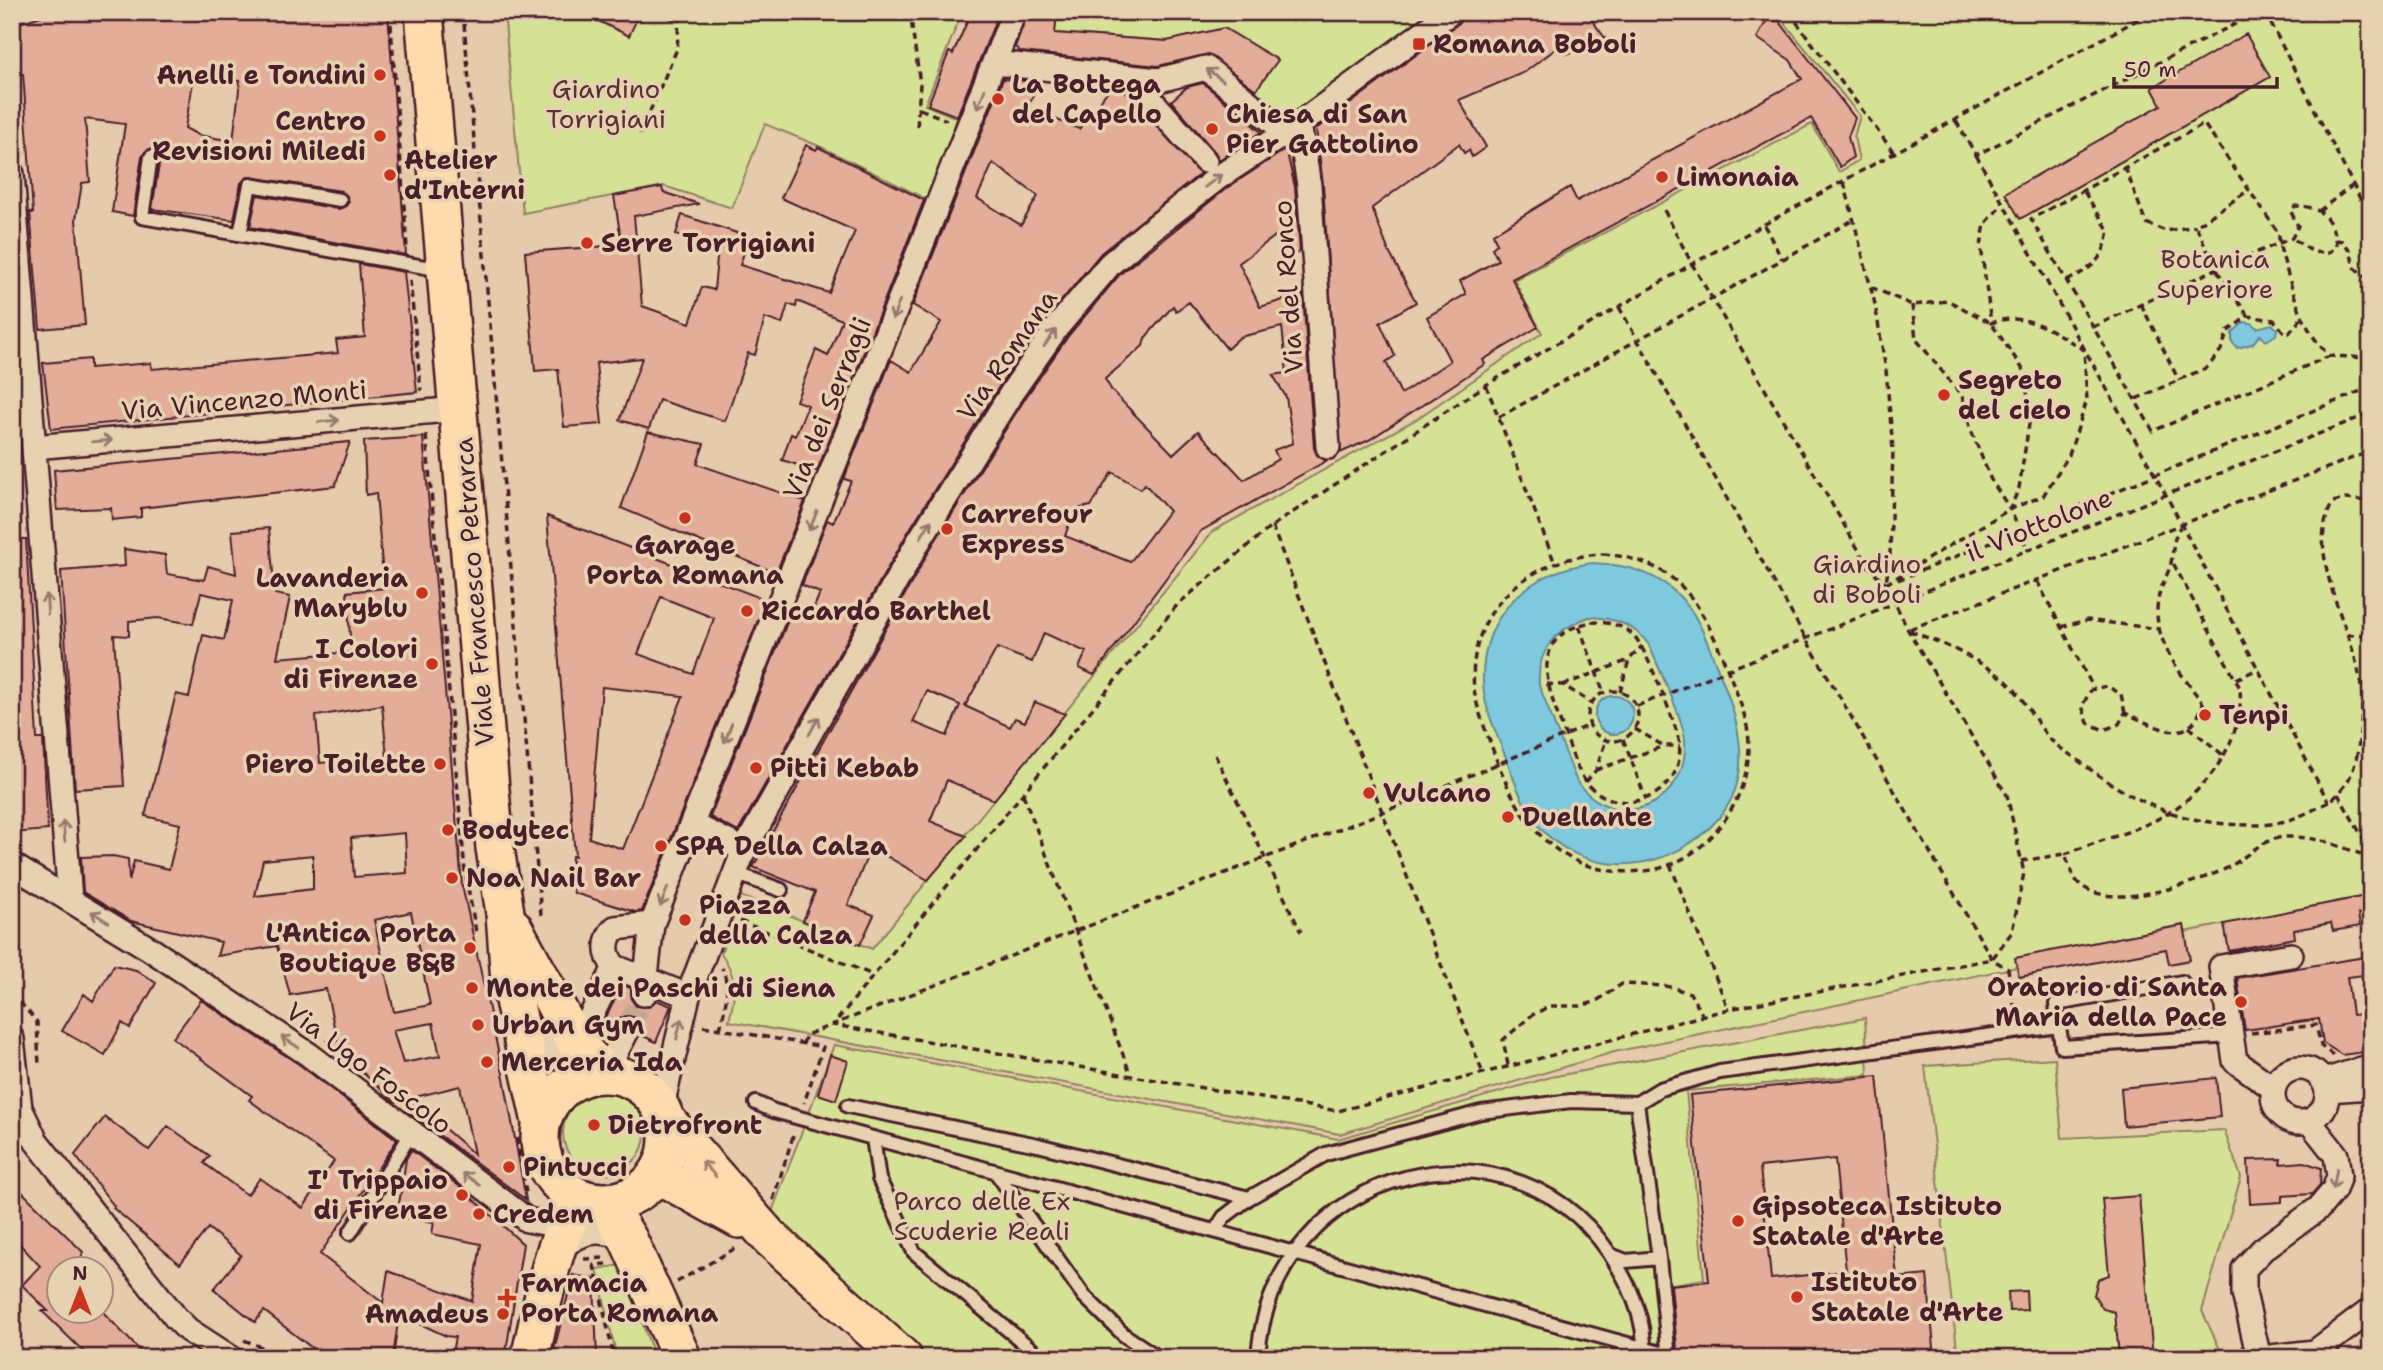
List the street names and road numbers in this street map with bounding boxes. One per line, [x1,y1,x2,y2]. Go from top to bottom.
street label: Via del Ronco [1264,199,1311,375]
street label: Via Romana [948,282,1065,427]
street label: Via dei Serragli [774,312,879,504]
street label: Via Vincenzo Monti [120,371,368,428]
street label: Viale Francesco Petrarca [445,436,502,748]
street label: il Viottolone [1960,479,2117,570]
street label: Via Ugo Foscolo [279,993,460,1142]

